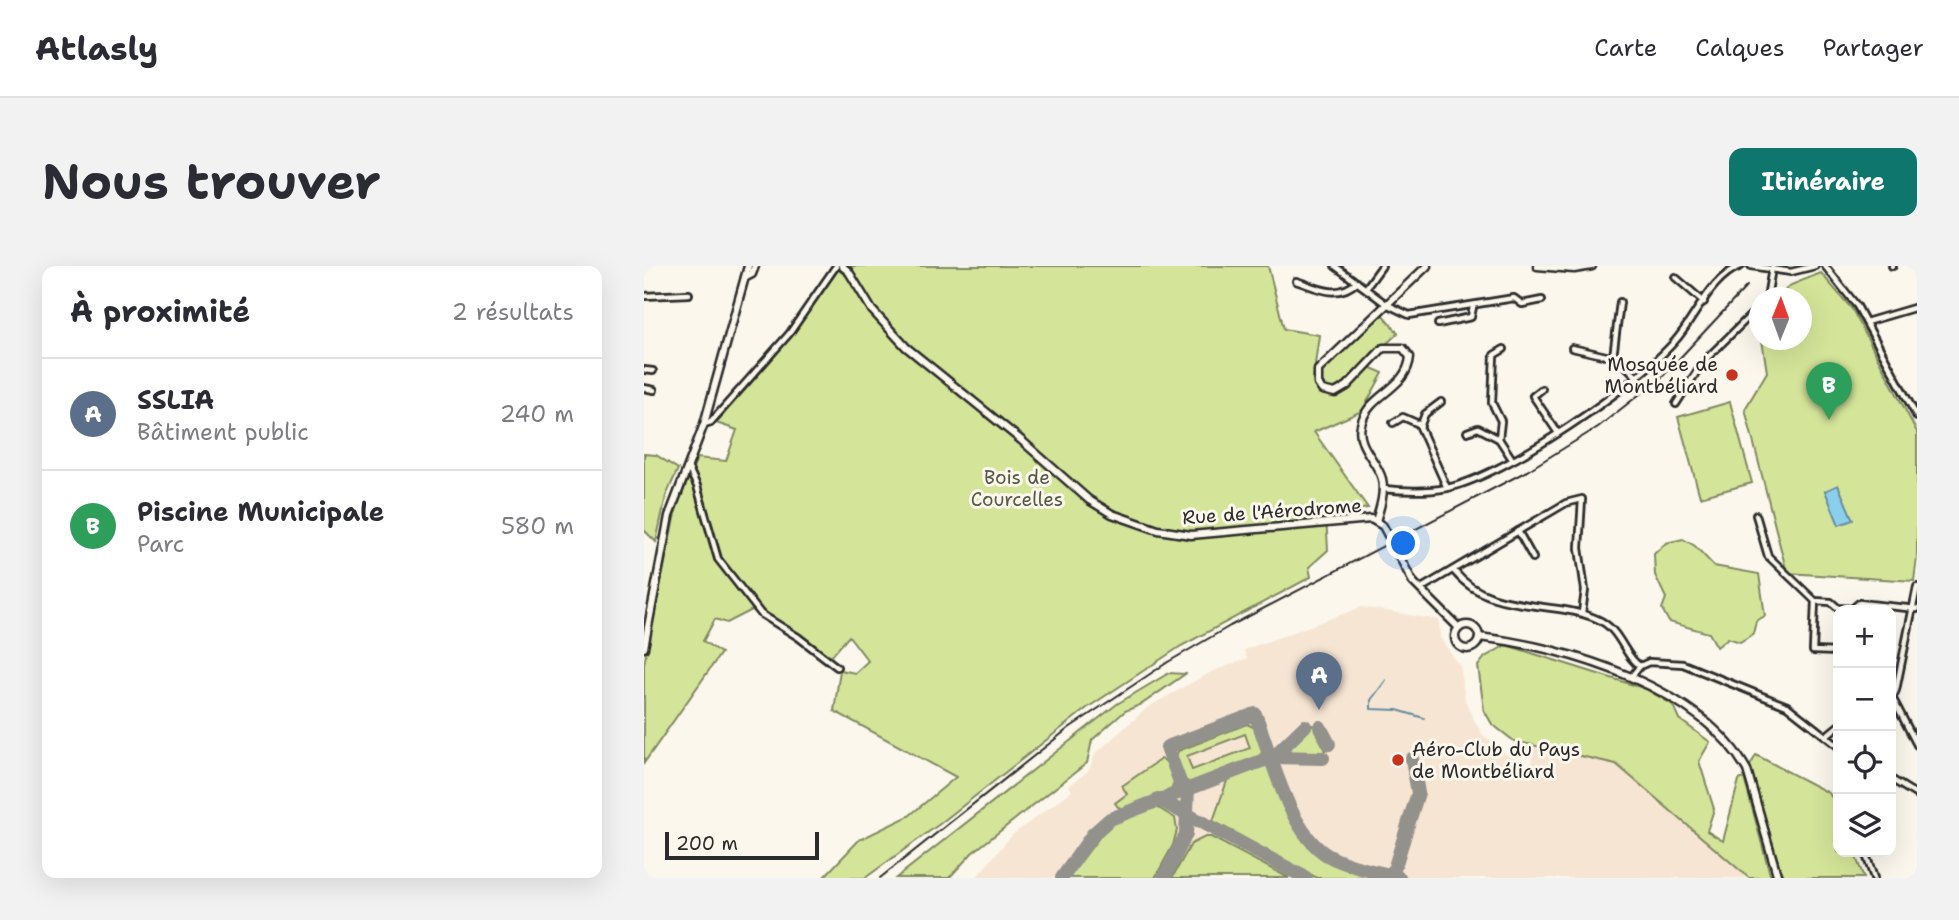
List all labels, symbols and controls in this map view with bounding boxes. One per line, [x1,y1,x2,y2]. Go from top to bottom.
text: Atlasly [35,26,158,71]
text: Carte [1594,32,1657,64]
text: Calques [1695,32,1785,64]
text: Partager [1823,32,1924,64]
button: Itinéraire [1729,148,1917,216]
text: Nous trouver [42,149,381,215]
north arrow [1749,287,1812,350]
text: À proximité [70,291,250,332]
text: 2 résultats [452,297,574,327]
place label: Mosquée de Montbéliard [1605,352,1718,399]
pin: B [1806,362,1852,420]
marker: Mosquée de Montbéliard [1724,367,1740,383]
text: SSLIA [137,382,214,417]
text: A [84,399,102,429]
text: 240 m [500,399,574,429]
text: Bâtiment public [137,417,309,447]
park label: Bois de Courcelles [971,465,1063,512]
street label: Rue de l'Aérodrome [1181,493,1363,530]
text: Piscine Municipale [137,494,384,529]
text: B [86,511,100,541]
text: 580 m [501,511,574,541]
your location [1386,526,1420,560]
text: Parc [137,529,184,559]
map controls [1833,605,1896,857]
button: + [1833,605,1896,668]
pin: A [1296,652,1342,710]
button: − [1833,668,1896,731]
button: locate [1833,731,1896,794]
place label: Aéro-Club du Pays de Montbéliard [1412,737,1580,784]
marker: Aéro-Club du Pays de Montbéliard [1390,752,1406,768]
button: layers [1833,794,1896,857]
scale bar [665,829,819,861]
text: 200 m [676,831,738,856]

